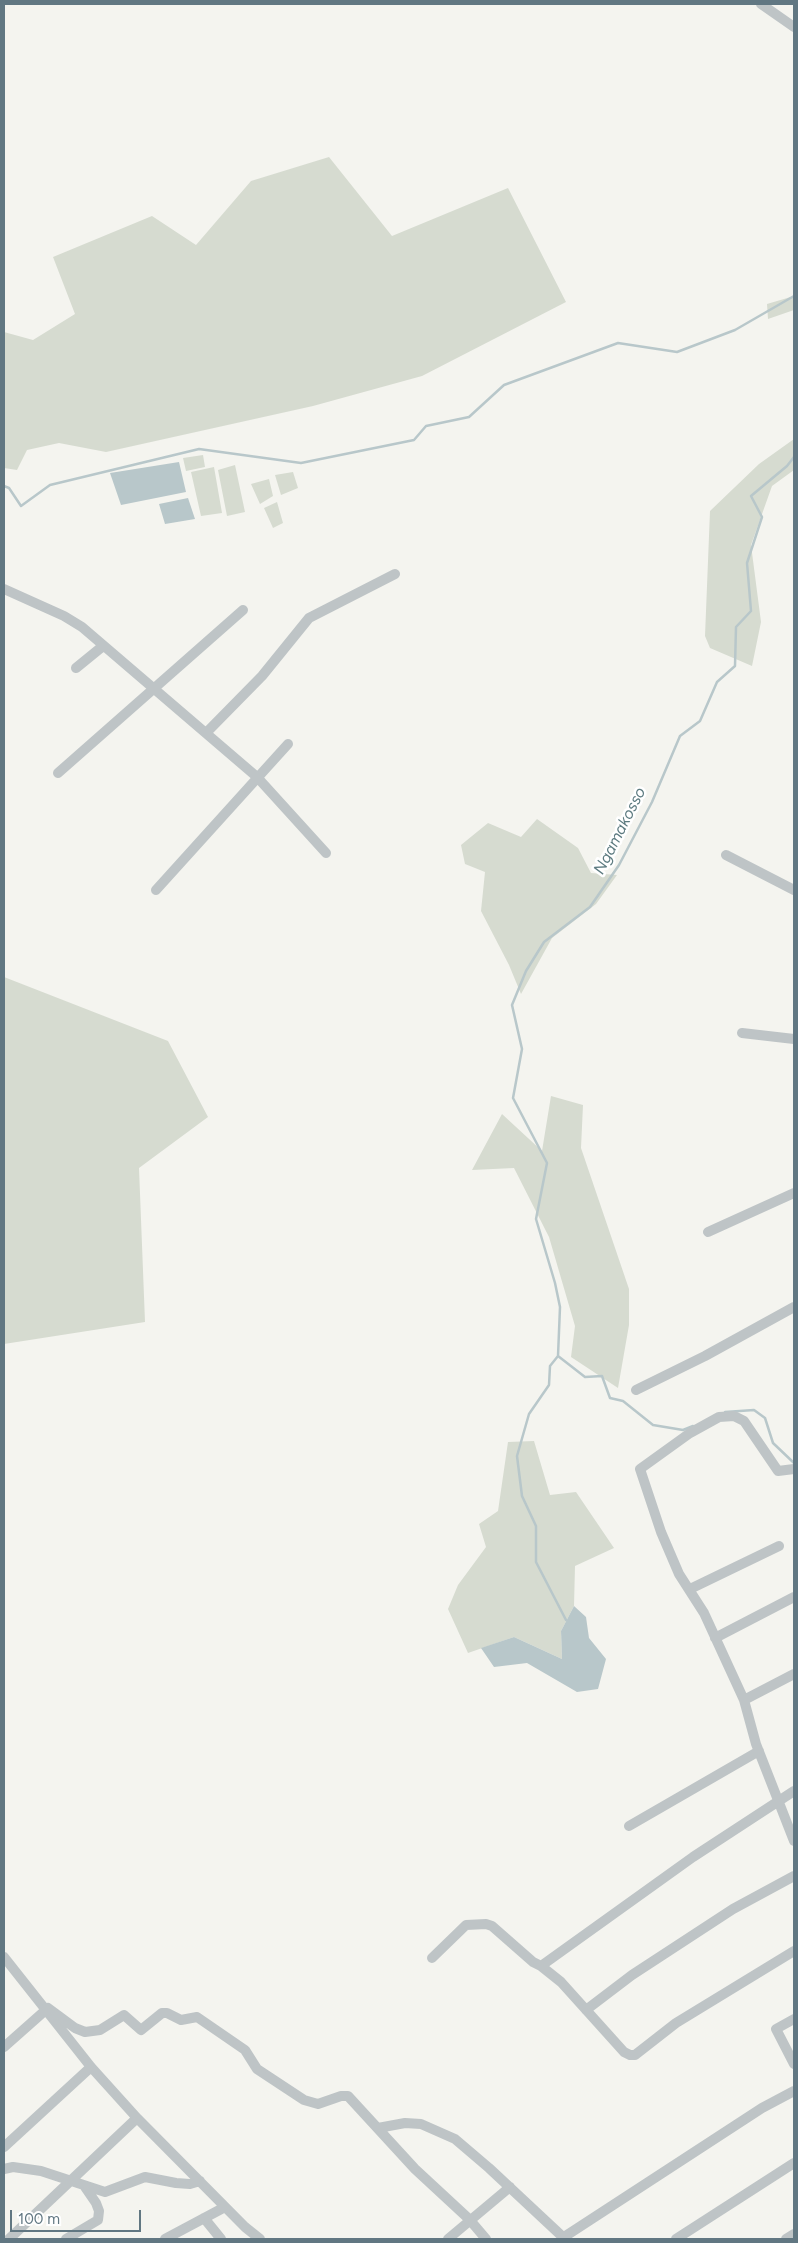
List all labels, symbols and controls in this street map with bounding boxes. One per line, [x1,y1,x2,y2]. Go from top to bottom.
water label: Ngamakosso [590,784,650,878]
scale bar [12,2200,144,2232]
text: 100 m [18,2210,60,2228]

